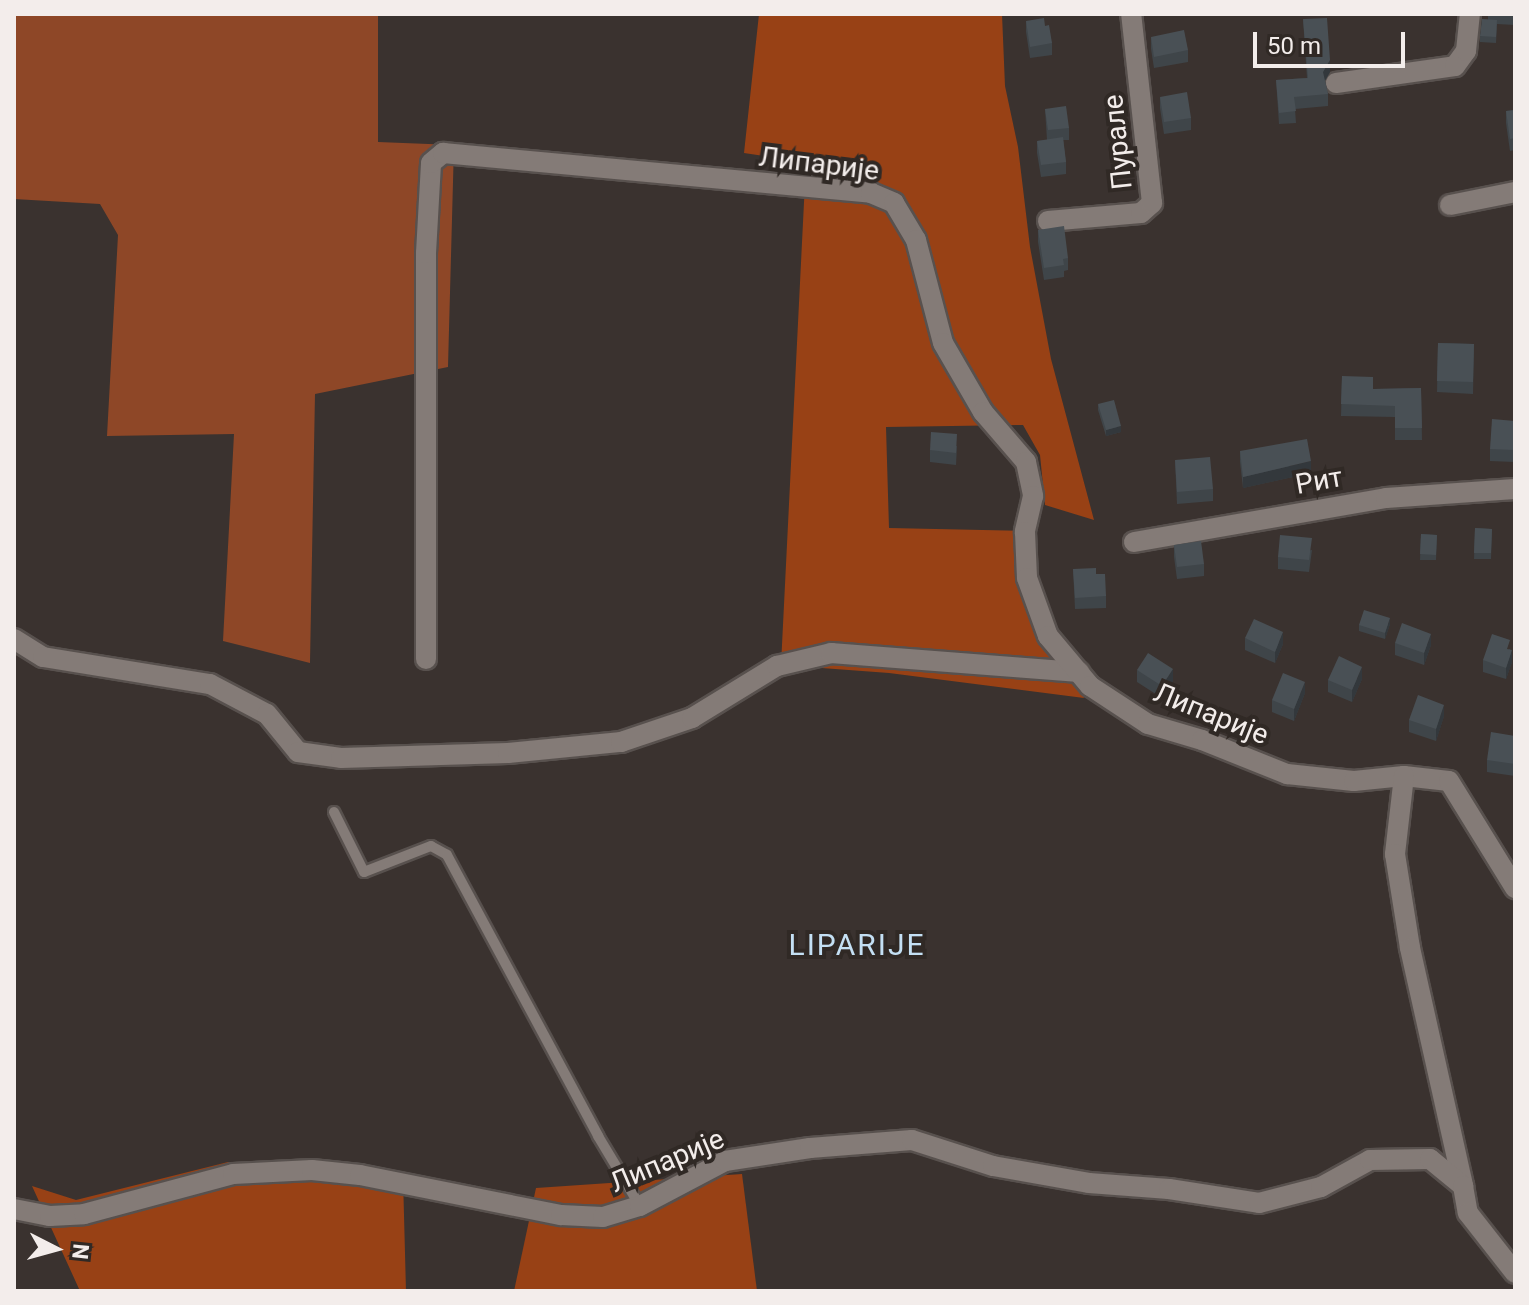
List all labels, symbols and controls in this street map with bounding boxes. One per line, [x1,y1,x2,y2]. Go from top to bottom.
scale bar [1257,16,1409,66]
text: 50 m [1267,32,1321,60]
street label: Пурале [1096,93,1140,191]
street label: Липарије [757,140,881,188]
street label: Рит [1293,460,1345,502]
street label: Липарије [1149,676,1273,752]
district label: LIPARIJE [788,927,926,963]
street label: Липарије [605,1122,729,1200]
north arrow [16,1209,96,1289]
text: N [67,1243,94,1261]

